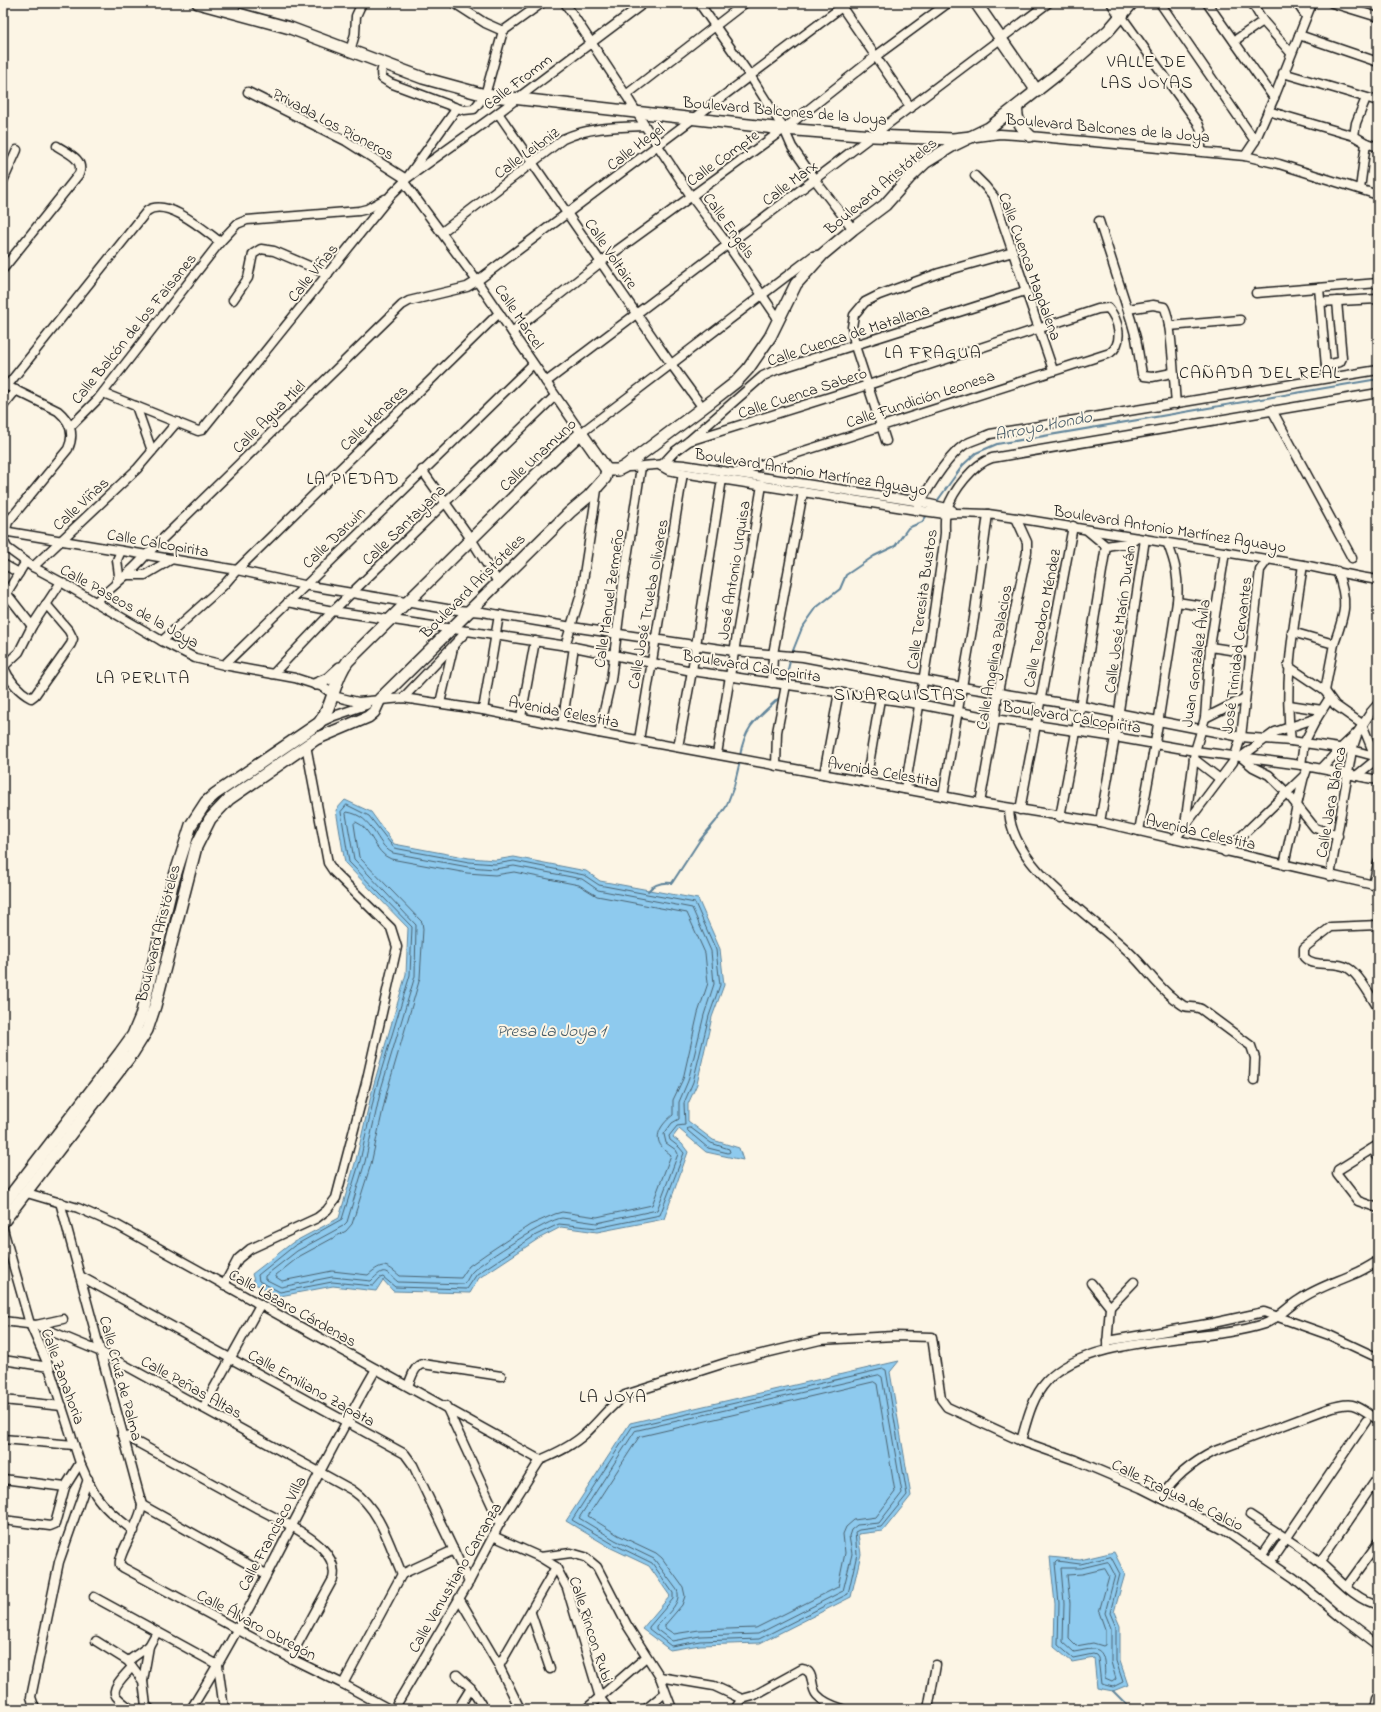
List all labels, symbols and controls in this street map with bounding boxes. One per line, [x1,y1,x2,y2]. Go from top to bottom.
street label: Calle Fromm [479,49,558,117]
district label: VALLE DE LAS JOYAS [1100,50,1194,97]
street label: Privada Los Pioneros [268,82,398,167]
street label: Boulevard Balcones de la Joya [681,91,888,133]
street label: Boulevard Balcones de la Joya [1004,108,1211,150]
street label: Calle Hegel [602,118,671,177]
street label: Calle Leibniz [489,121,565,186]
street label: Calle Compte [682,124,765,193]
street label: Boulevard Aristóteles [819,132,943,242]
street label: Calle Marx [757,155,823,213]
street label: Calle Engels [696,188,761,264]
street label: Calle Cuenca Magdalena [991,189,1067,344]
street label: Calle Voltaire [578,214,643,295]
street label: Calle Viñas [282,239,345,308]
street label: Calle Balcón de los Faisanes [66,248,203,410]
street label: Calle Marcel [488,280,549,355]
street label: Calle Cuenca de Matallana [764,298,933,374]
district label: LA FRAGUA [884,341,982,367]
district label: CAÑADA DEL REAL [1179,361,1341,387]
street label: Calle Cuenca Sabero [735,362,870,426]
street label: Calle Fundición Leonesa [843,364,998,435]
street label: Calle Agua Miel [227,375,312,460]
street label: Calle Henares [335,380,414,457]
water label: Arroyo Hondo [993,405,1095,449]
street label: Calle Unamuno [494,413,583,498]
street label: Boulevard Antonio Martínez Aguayo [692,443,929,503]
district label: LA PIEDAD [306,467,400,493]
street label: Calle Viñas [48,472,115,537]
street label: Calle Santayana [357,479,452,572]
street label: José Antonio Urquisa [712,499,758,642]
street label: Boulevard Antonio Martínez Aguayo [1051,500,1288,560]
street label: Calle Darwin [297,502,372,575]
street label: Calle José Trueba Olivares [622,518,676,691]
street label: Calle Calcopirita [105,523,210,565]
street label: Calle Manuel Zermeño [588,527,632,669]
street label: Boulevard Aristóteles [414,528,532,645]
street label: Calle Teresita Bustos [901,528,945,671]
street label: Calle José Marín Durán [1099,544,1143,695]
street label: Calle Teodoro Méndez [1018,547,1068,690]
street label: Calle Paseos de la Joya [55,558,203,655]
street label: José Trinidad Cervantes [1216,575,1260,735]
street label: Calle Angelina Palacios [970,583,1020,732]
street label: Juan González Ávila [1176,598,1218,729]
street label: Boulevard Calcopirita [680,644,823,690]
district label: LA PERLITA [96,666,190,692]
district label: SINARQUISTAS [834,683,966,709]
street label: Avenida Celestita [506,690,621,735]
street label: Boulevard Calcopirita [1000,695,1143,741]
street label: Calle Jara Blanca [1310,745,1354,860]
street label: Avenida Celestita [825,751,940,795]
street label: Avenida Celestita [1143,809,1258,857]
street label: Boulevard Aristóteles [130,862,188,1006]
water label: Presa La Joya 1 [497,1019,608,1045]
street label: Calle Lázaro Cárdenas [224,1264,361,1354]
street label: Calle Cruz de Palma [92,1313,148,1444]
street label: Calle Zanahoria [34,1325,91,1428]
street label: Calle Emiliano Zapata [243,1344,379,1434]
street label: Calle Peñas Altas [136,1350,246,1426]
district label: LA JOYA [579,1385,647,1411]
street label: Calle Fragua de Calcio [1107,1453,1247,1538]
street label: Calle Francisco Villa [232,1472,313,1596]
street label: Calle Venustiano Carranza [403,1498,509,1658]
street label: Calle Rincon Rubi [562,1574,619,1686]
street label: Calle Álvaro Obregón [192,1584,321,1668]

